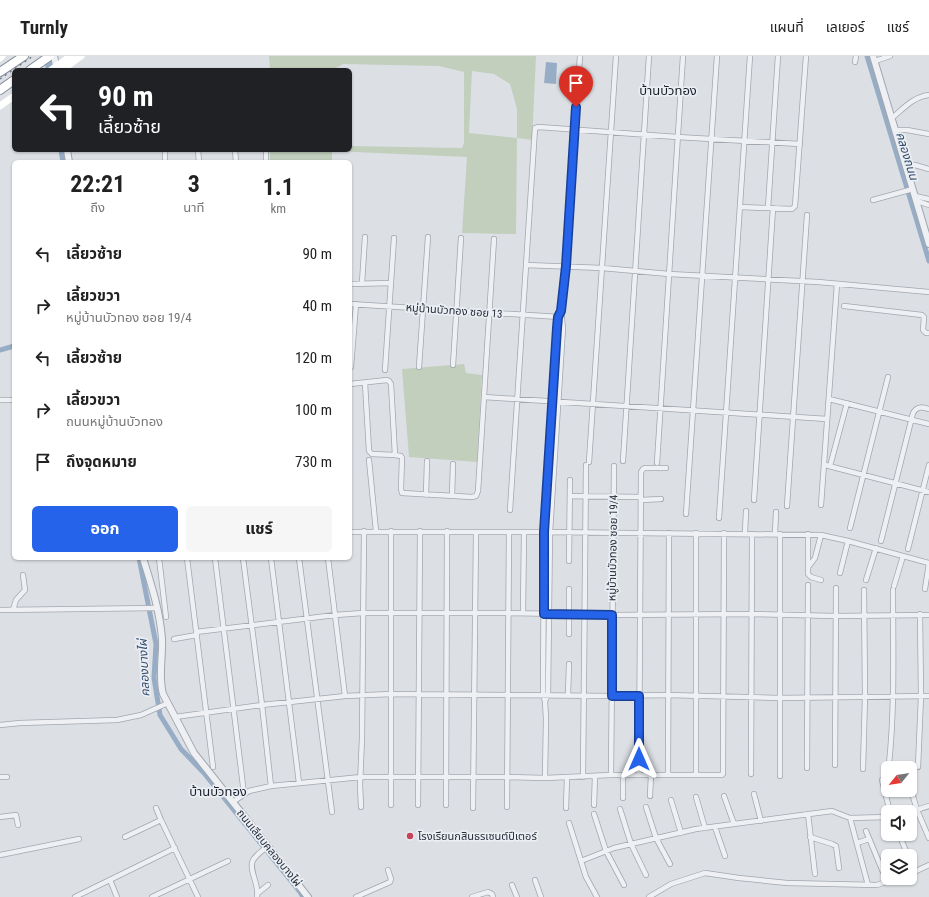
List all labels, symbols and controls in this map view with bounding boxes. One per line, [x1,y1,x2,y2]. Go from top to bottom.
text: Turnly [20,16,68,39]
text: แผนที่ [770,19,804,35]
text: เลเยอร์ [826,19,865,35]
text: แชร์ [887,19,909,35]
pin [559,66,593,107]
icon: arrive [565,72,587,94]
text: 90 m [98,80,154,113]
district label: บ้านบัวทอง [639,83,697,98]
icon: left [32,84,84,136]
text: เลี้ยวซ้าย [98,116,161,137]
water label: คลองถนน [893,130,921,182]
text: 22:21 [70,170,125,198]
text: 3 [188,170,200,198]
text: 1.1 [263,173,294,201]
text: ถึง [90,200,105,215]
text: นาที [183,200,205,215]
text: km [270,201,286,216]
icon: left [32,243,54,265]
text: เลี้ยวซ้าย [66,245,122,263]
text: 90 m [302,245,332,263]
text: เลี้ยวขวา [66,287,120,305]
icon: right [32,295,54,317]
text: 40 m [302,297,332,315]
street label: หมู่บ้านบัวทอง ซอย 13 [405,301,503,321]
text: หมู่บ้านบัวทอง ซอย 19/4 [66,310,192,325]
icon: left [32,347,54,369]
text: เลี้ยวซ้าย [66,349,122,367]
text: 120 m [295,349,332,367]
text: เลี้ยวขวา [66,391,120,409]
icon: right [32,399,54,421]
text: 100 m [295,401,332,419]
text: ถนนหมู่บ้านบัวทอง [66,414,163,429]
icon: arrive [32,451,54,473]
text: ถึงจุดหมาย [66,453,137,471]
text: 730 m [295,453,332,471]
street label: หมู่บ้านบัวทอง ซอย 19/4 [606,494,620,601]
button: ออก [32,506,178,552]
button: แชร์ [186,506,332,552]
water label: คลองบางไผ่ [135,637,152,697]
position arrow [618,738,660,780]
north arrow [881,761,917,797]
map controls [881,761,917,885]
district label: บ้านบัวทอง [189,784,247,799]
button: sound [881,805,917,841]
street label: ถนนเลียบคลองบางไผ่ [234,807,304,889]
place label: โรงเรียนกสินธรเซนต์ปีเตอร์ [418,830,537,843]
marker: โรงเรียนกสินธรเซนต์ปีเตอร์ [405,831,415,841]
button: layers [881,849,917,885]

